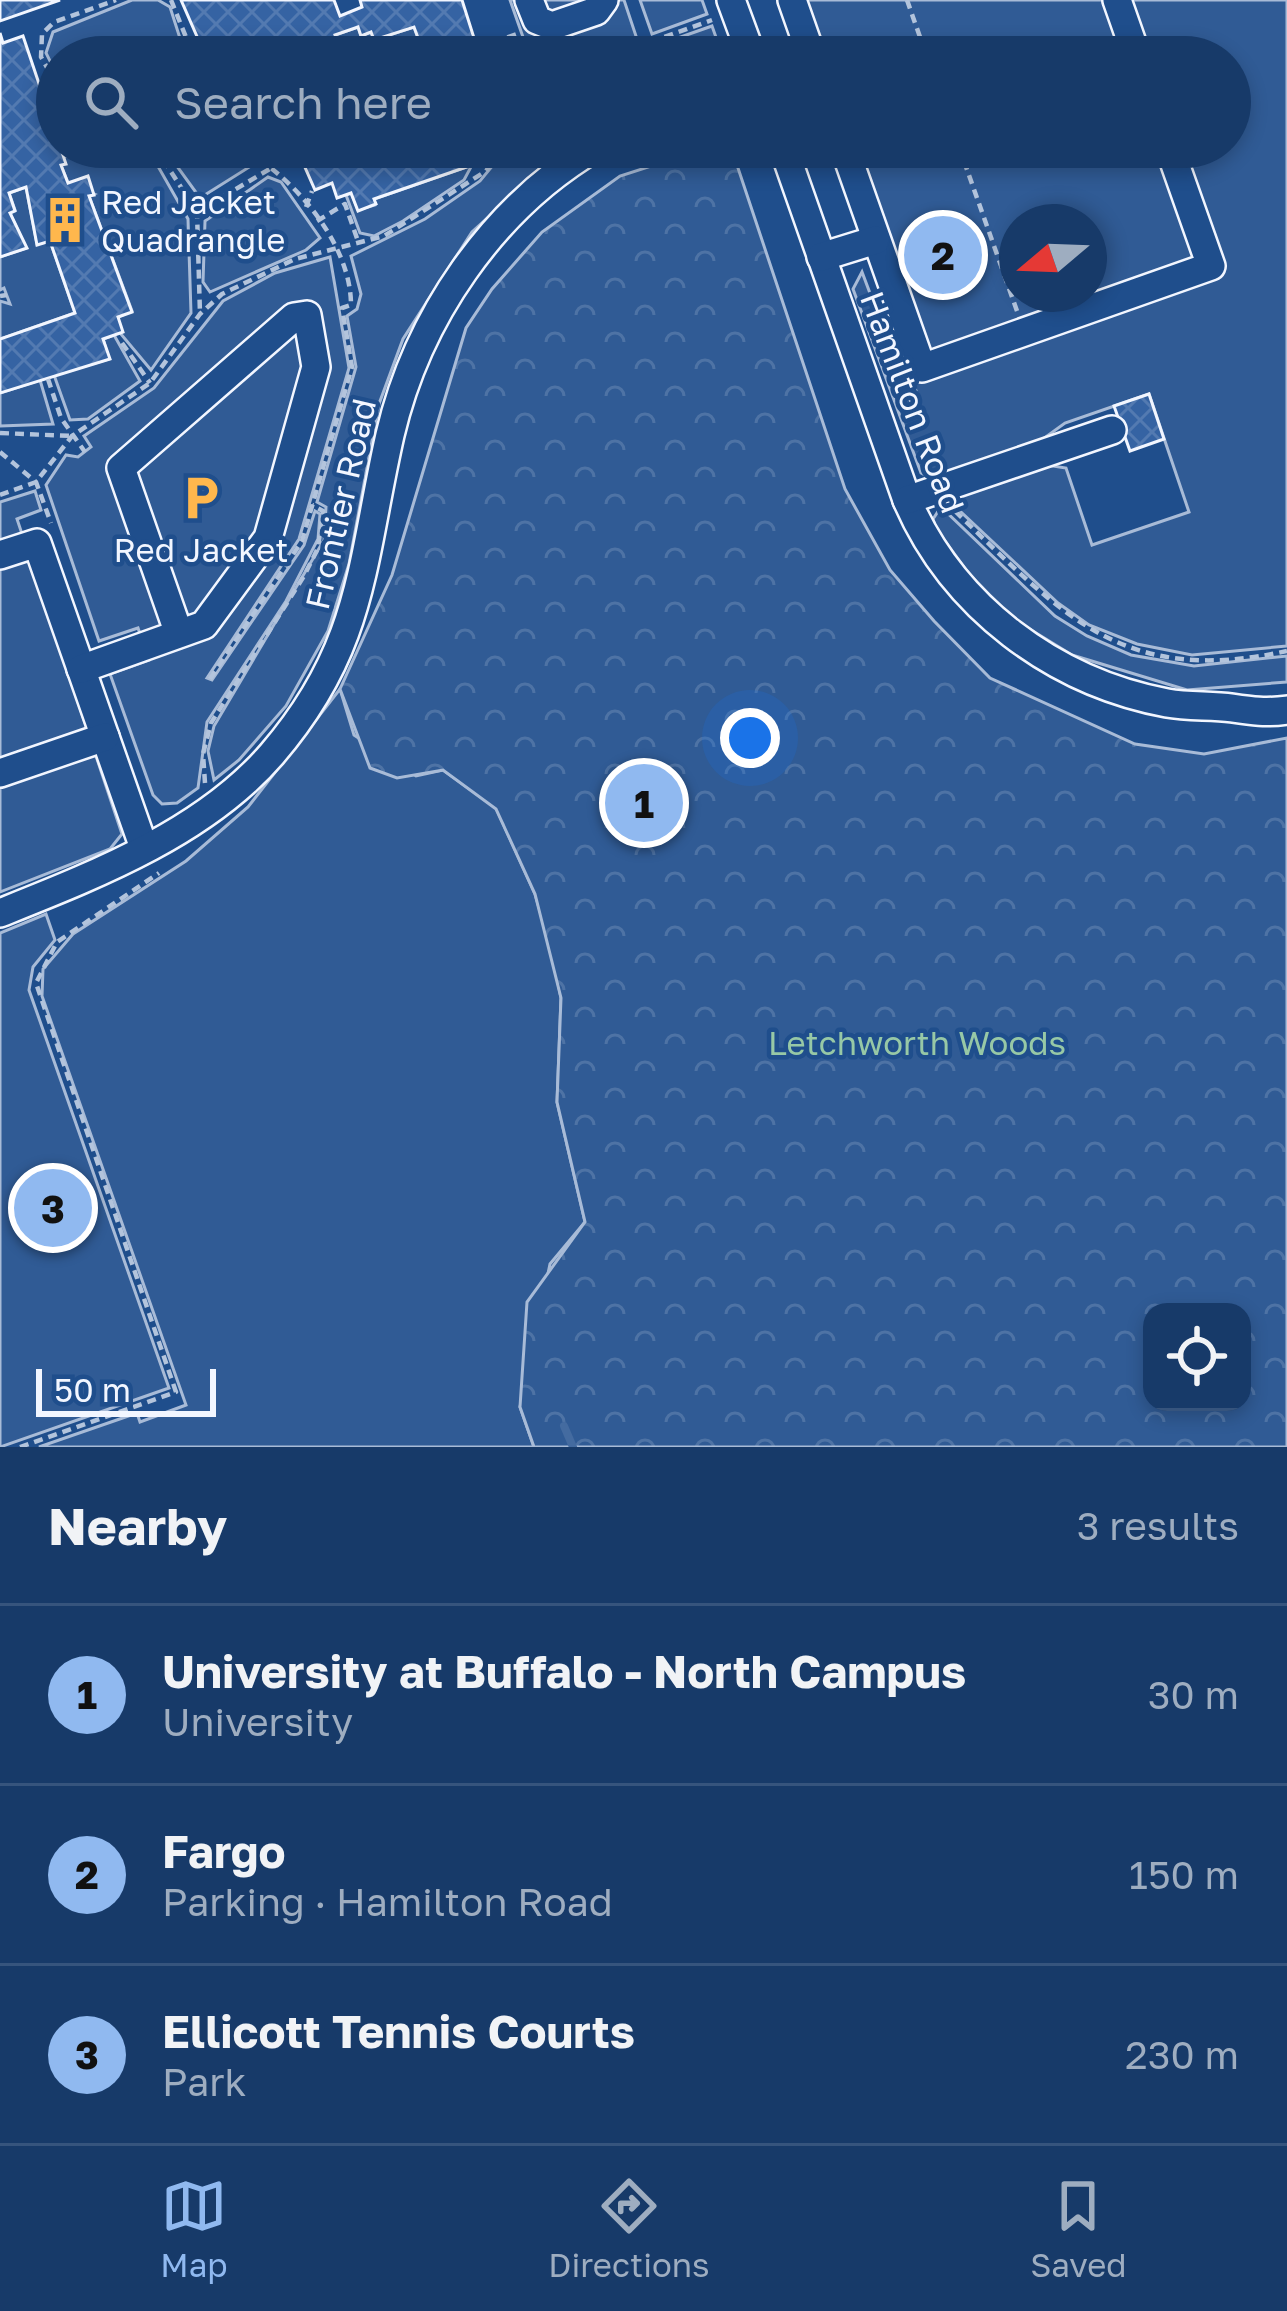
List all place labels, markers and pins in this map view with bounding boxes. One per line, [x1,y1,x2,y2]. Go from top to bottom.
place label: Red Jacket Quadrangle [101,182,285,259]
building icon: Red Jacket Quadrangle [40,195,90,245]
pin: 2 [904,210,982,300]
parking icon: Red Jacket [176,473,226,523]
place label: Red Jacket [113,530,289,569]
pin: 1 [605,758,683,848]
pin: 3 [14,1163,92,1253]

